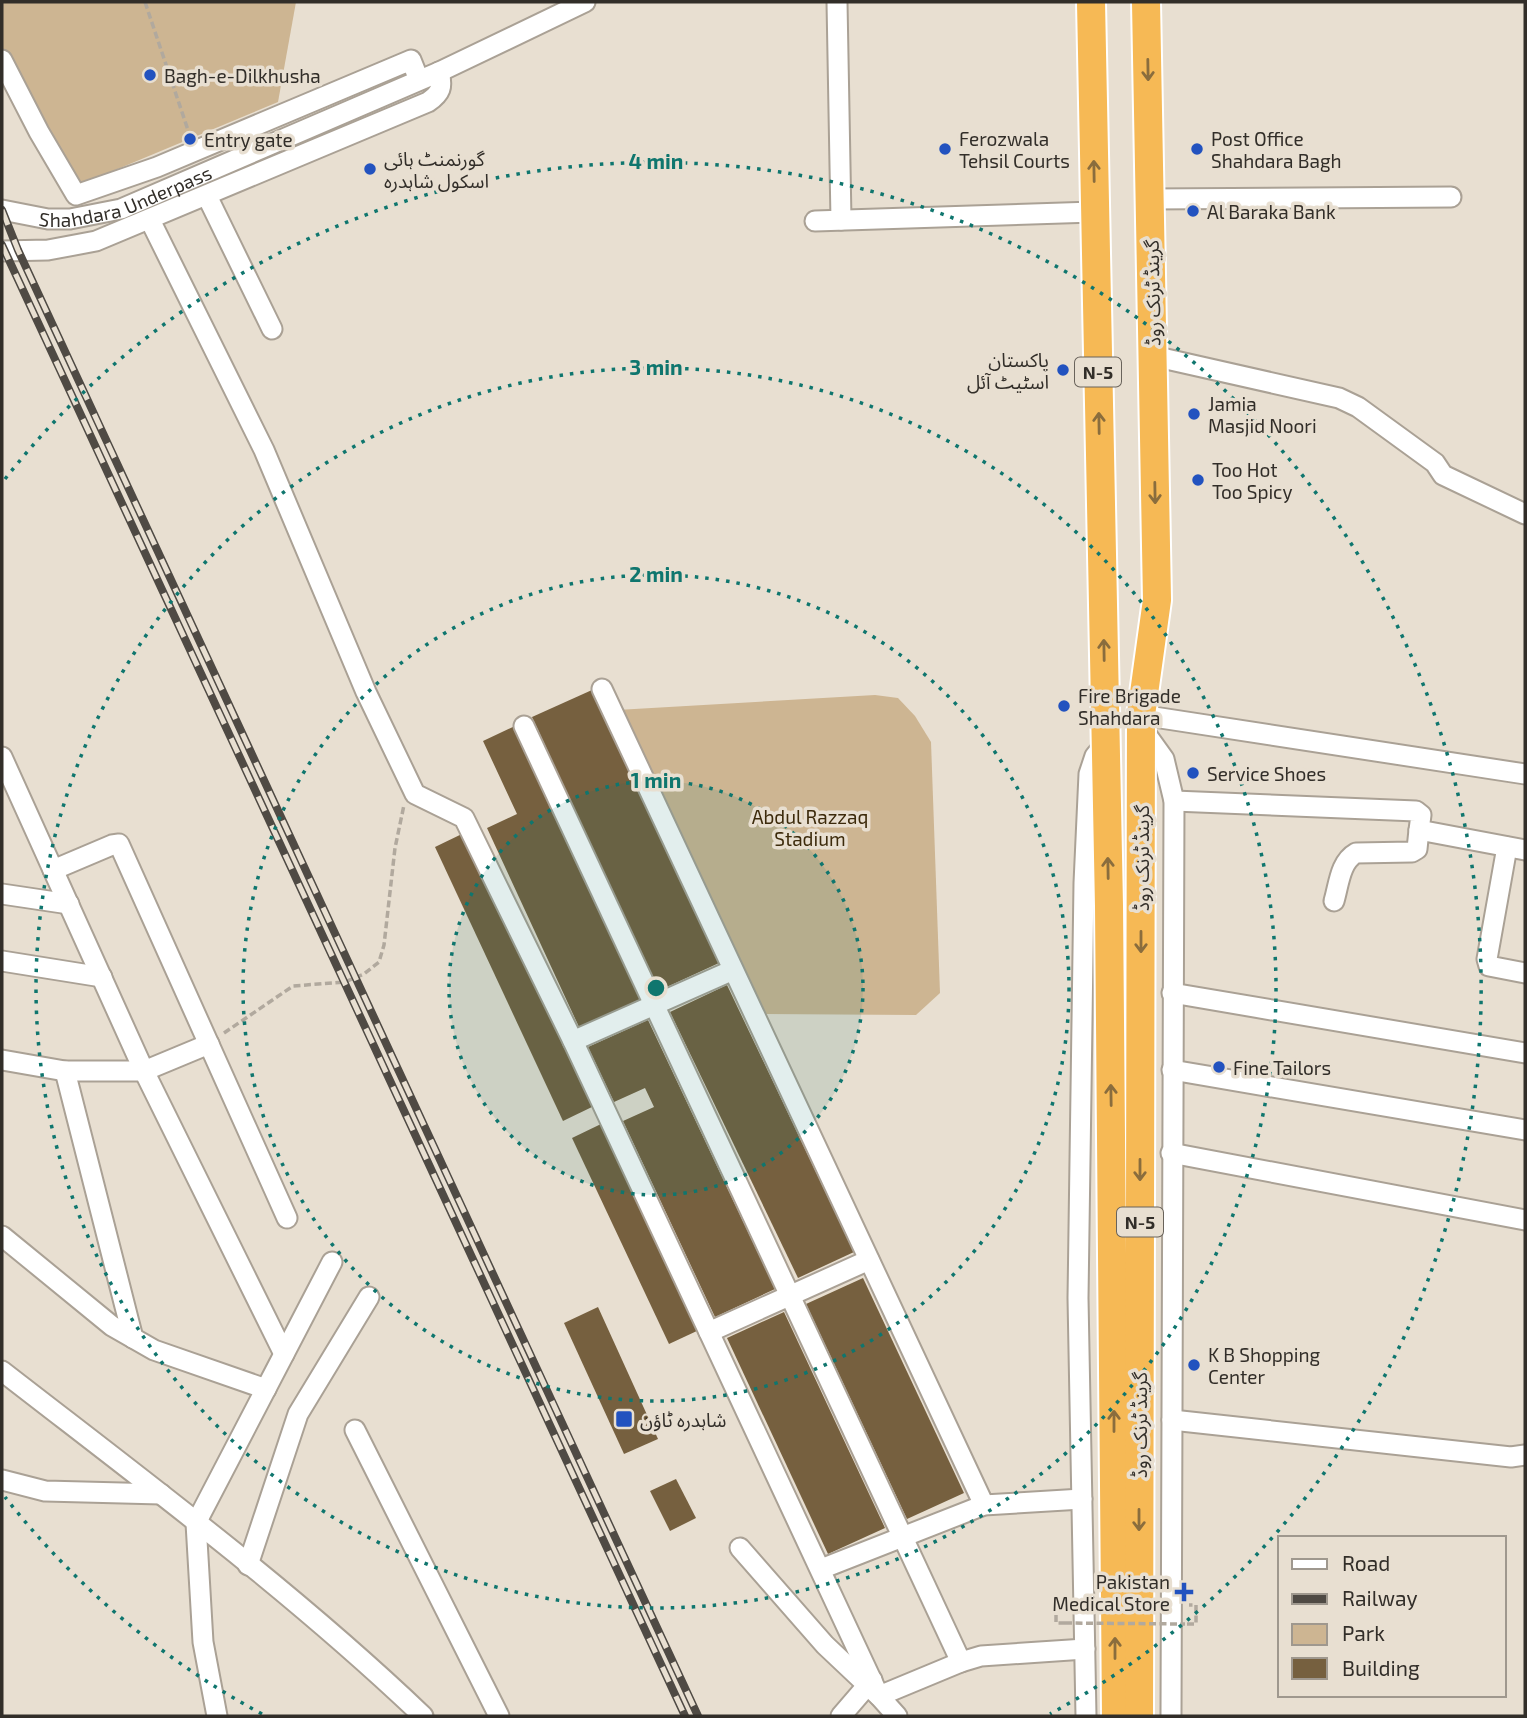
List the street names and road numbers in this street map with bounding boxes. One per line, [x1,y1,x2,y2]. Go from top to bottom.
street label: Shahdara Underpass [37,160,215,231]
street label: گرینڈ ٹرنک روڈ [1140,238,1165,346]
road number: N-5 [1075,358,1121,386]
street label: گرینڈ ٹرنک روڈ [1130,804,1154,911]
road number: N-5 [1117,1208,1163,1237]
street label: گرینڈ ٹرنک روڈ [1128,1371,1152,1478]

